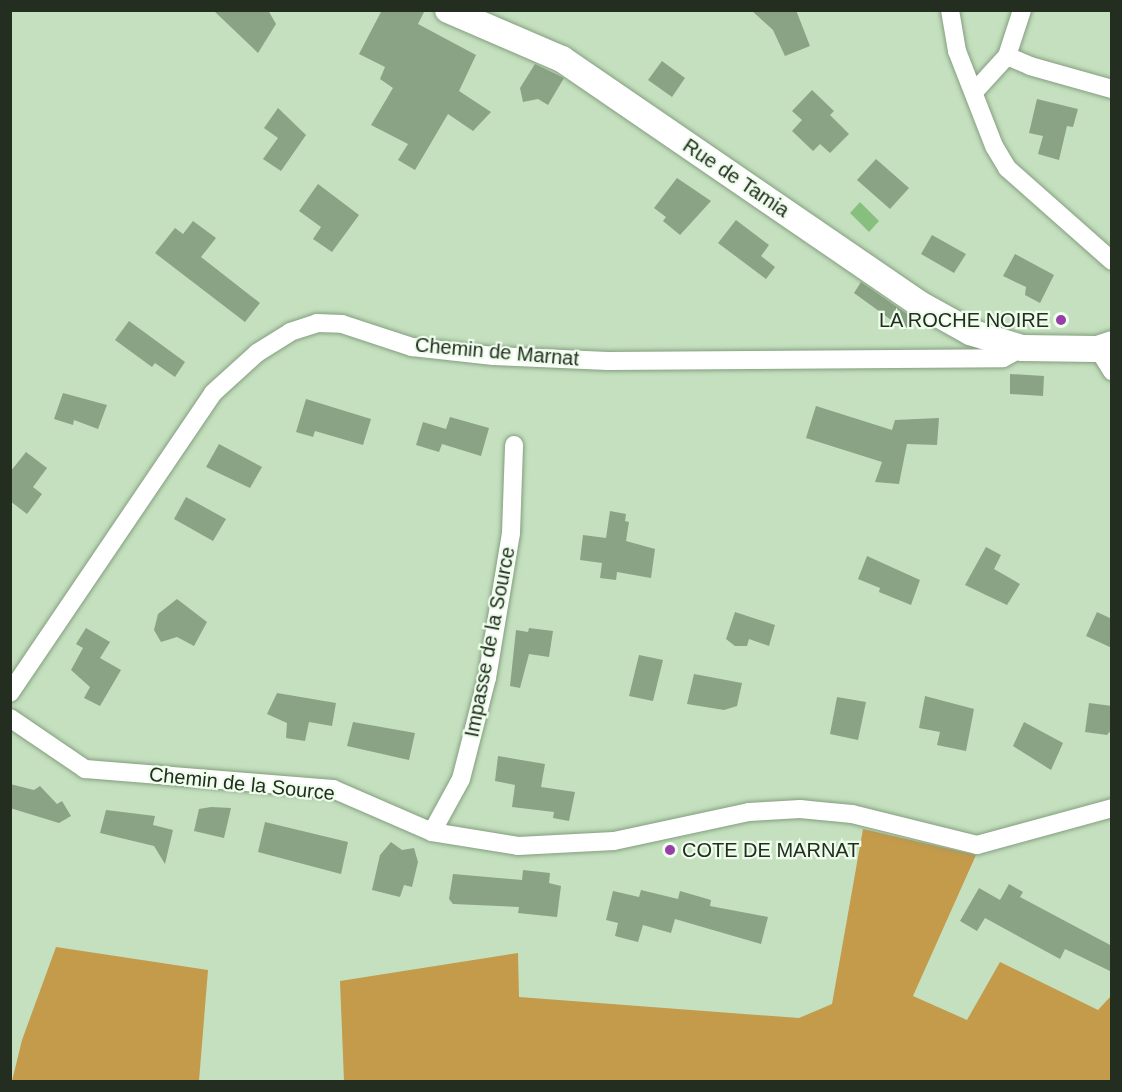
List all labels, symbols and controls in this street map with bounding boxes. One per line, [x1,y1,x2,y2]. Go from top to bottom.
street label: Rue de Tamia [678,134,794,222]
place label: LA ROCHE NOIRE [878,308,1049,332]
marker: LA ROCHE NOIRE [1054,313,1068,327]
street label: Chemin de Marnat [414,333,580,371]
street label: Impasse de la Source [460,545,520,739]
street label: Chemin de la Source [148,762,336,806]
place label: COTE DE MARNAT [682,838,859,862]
marker: COTE DE MARNAT [663,843,677,857]

